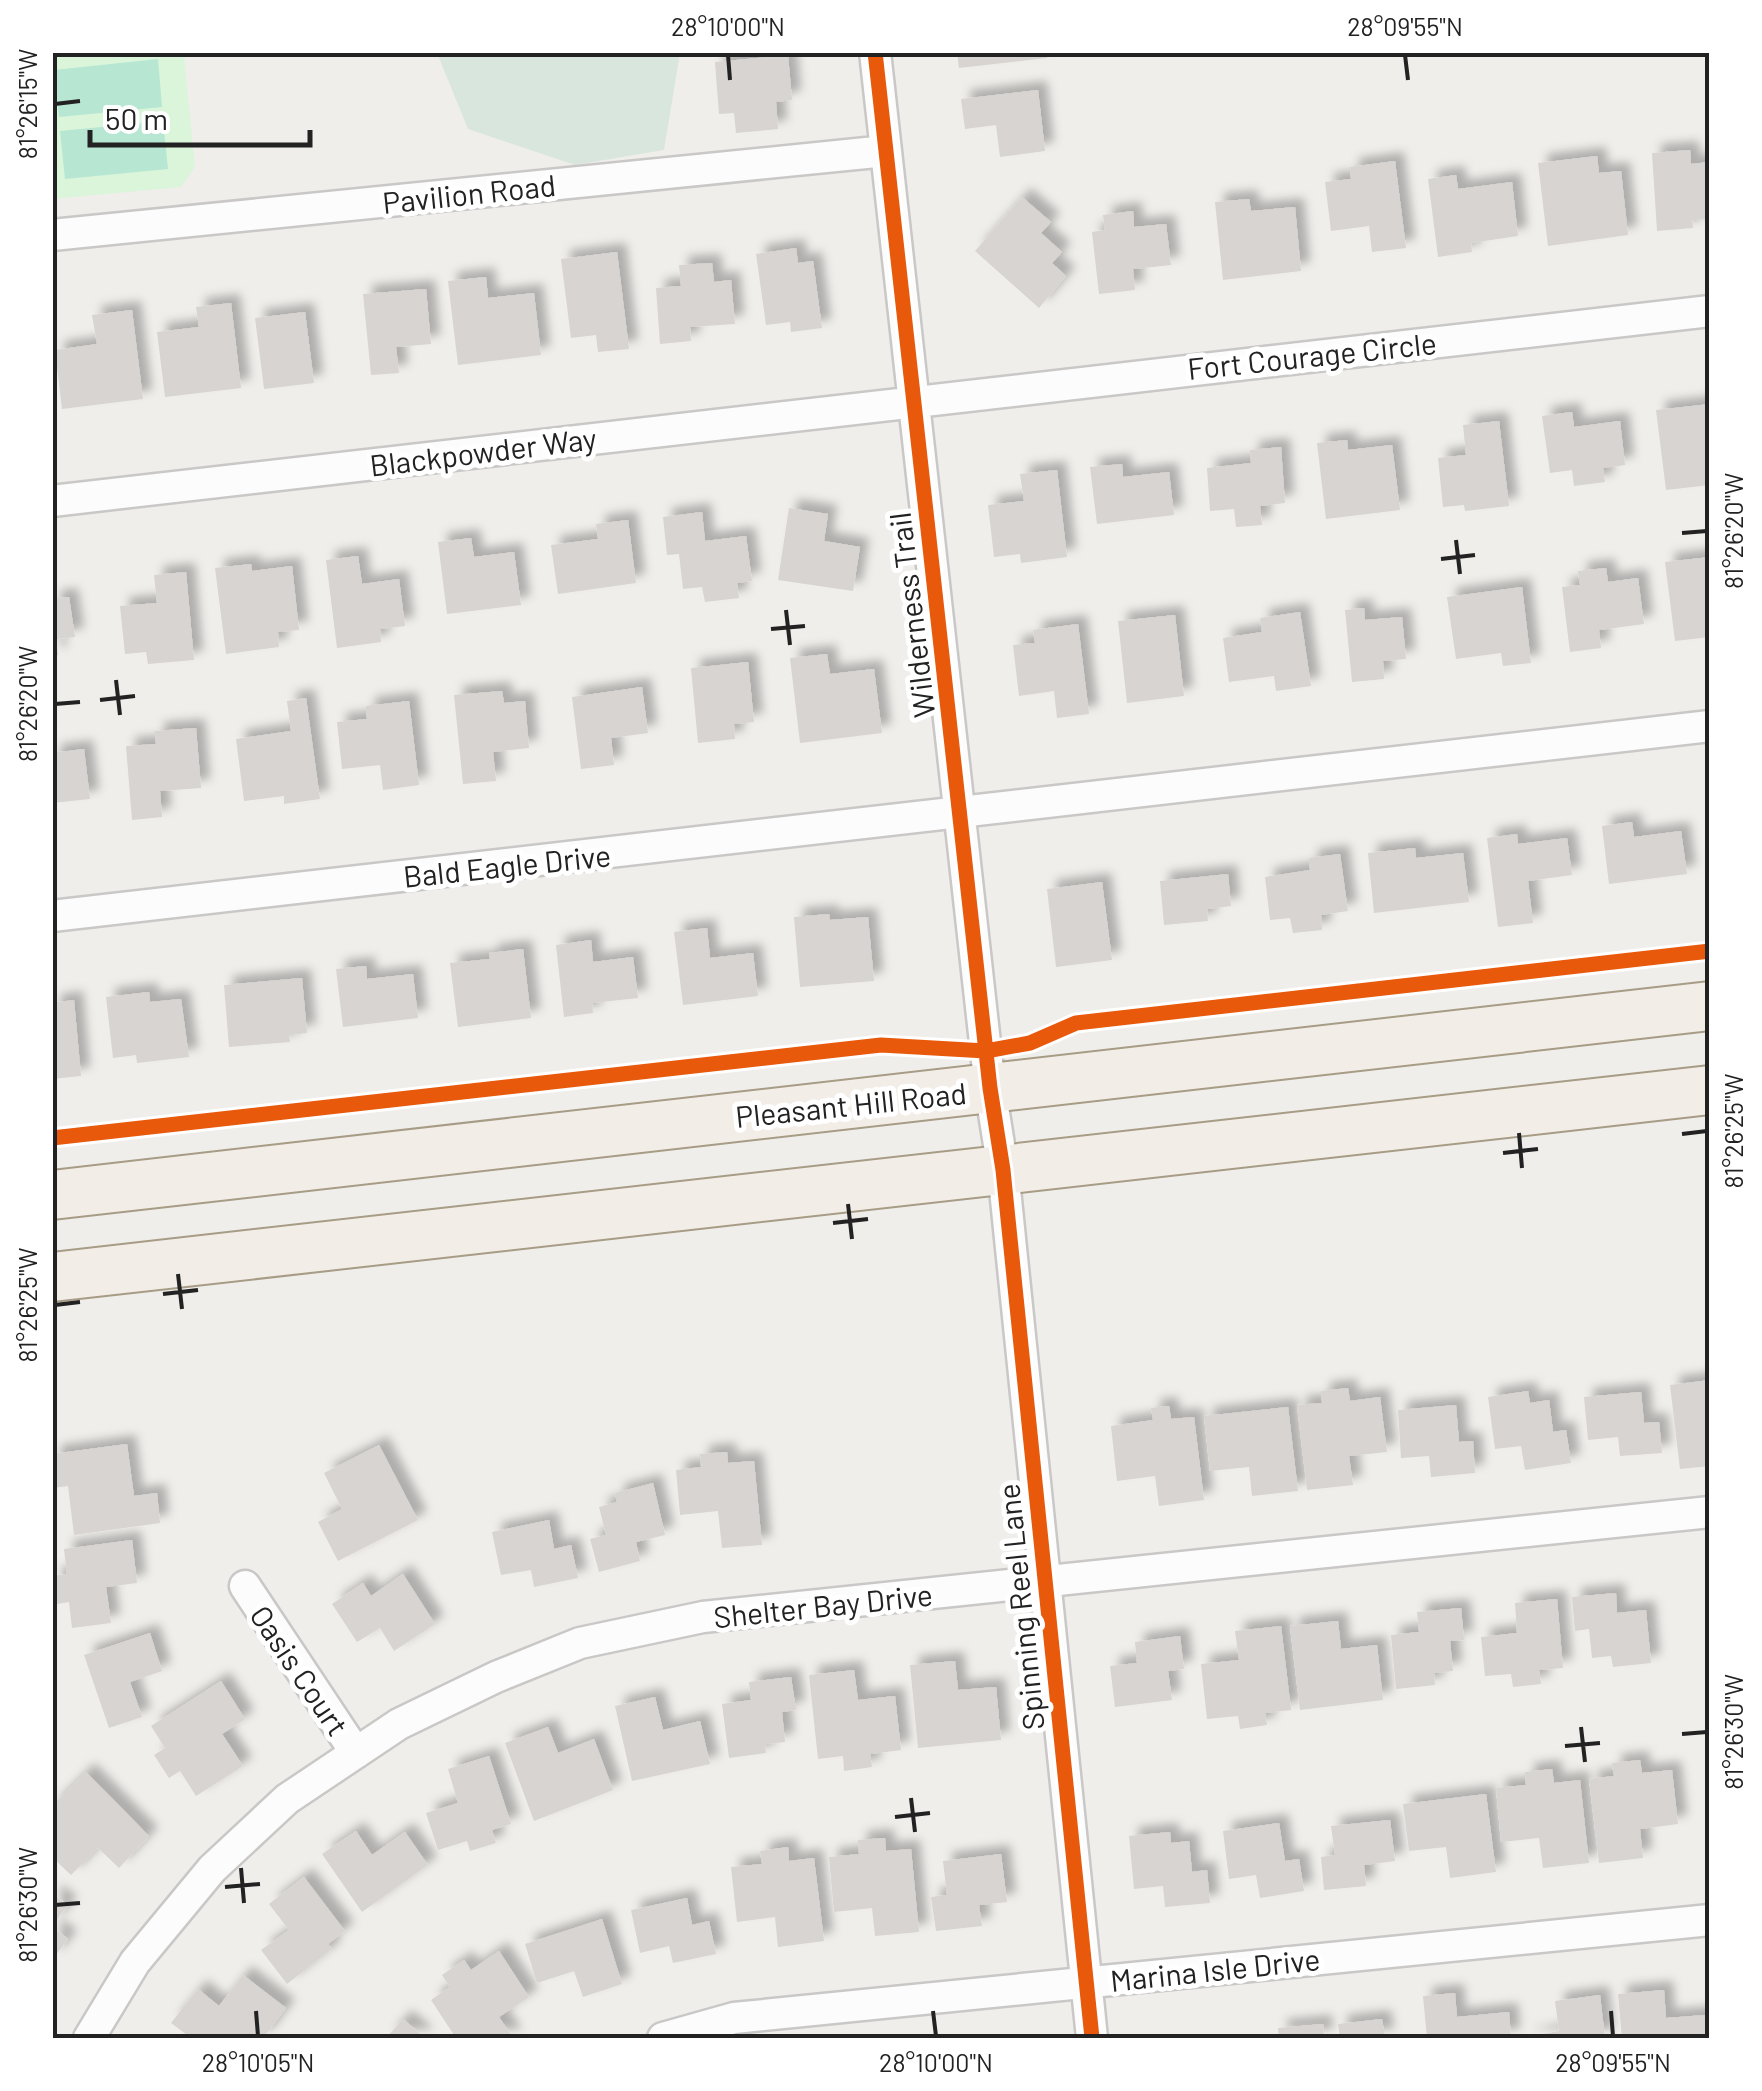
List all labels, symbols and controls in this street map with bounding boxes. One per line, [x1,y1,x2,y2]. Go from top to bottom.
text: 28°10'00"N [671,11,785,41]
text: 28°09'55"N [1347,11,1463,41]
text: 81°26'15"W [12,49,42,159]
scale bar [90,85,310,147]
text: 50 m [105,100,168,136]
street label: Pavilion Road [381,166,557,220]
street label: Fort Courage Circle [1186,324,1438,386]
street label: Blackpowder Way [368,419,599,483]
text: 81°26'20"W [1718,473,1748,589]
street label: Wilderness Trail [881,510,941,720]
text: 81°26'20"W [12,646,42,762]
street label: Bald Eagle Drive [401,836,613,894]
text: 81°26'25"W [1718,1073,1748,1188]
street label: Pleasant Hill Road [734,1074,968,1134]
text: 81°26'25"W [12,1247,42,1362]
street label: Spinning Reel Lane [989,1482,1051,1732]
street label: Shelter Bay Drive [712,1576,934,1634]
street label: Oasis Court [243,1598,357,1742]
text: 81°26'30"W [1718,1674,1748,1790]
text: 81°26'30"W [12,1847,42,1963]
street label: Marina Isle Drive [1108,1940,1322,1998]
text: 28°10'05"N [202,2047,314,2077]
text: 28°10'00"N [879,2047,993,2077]
text: 28°09'55"N [1555,2047,1671,2077]

